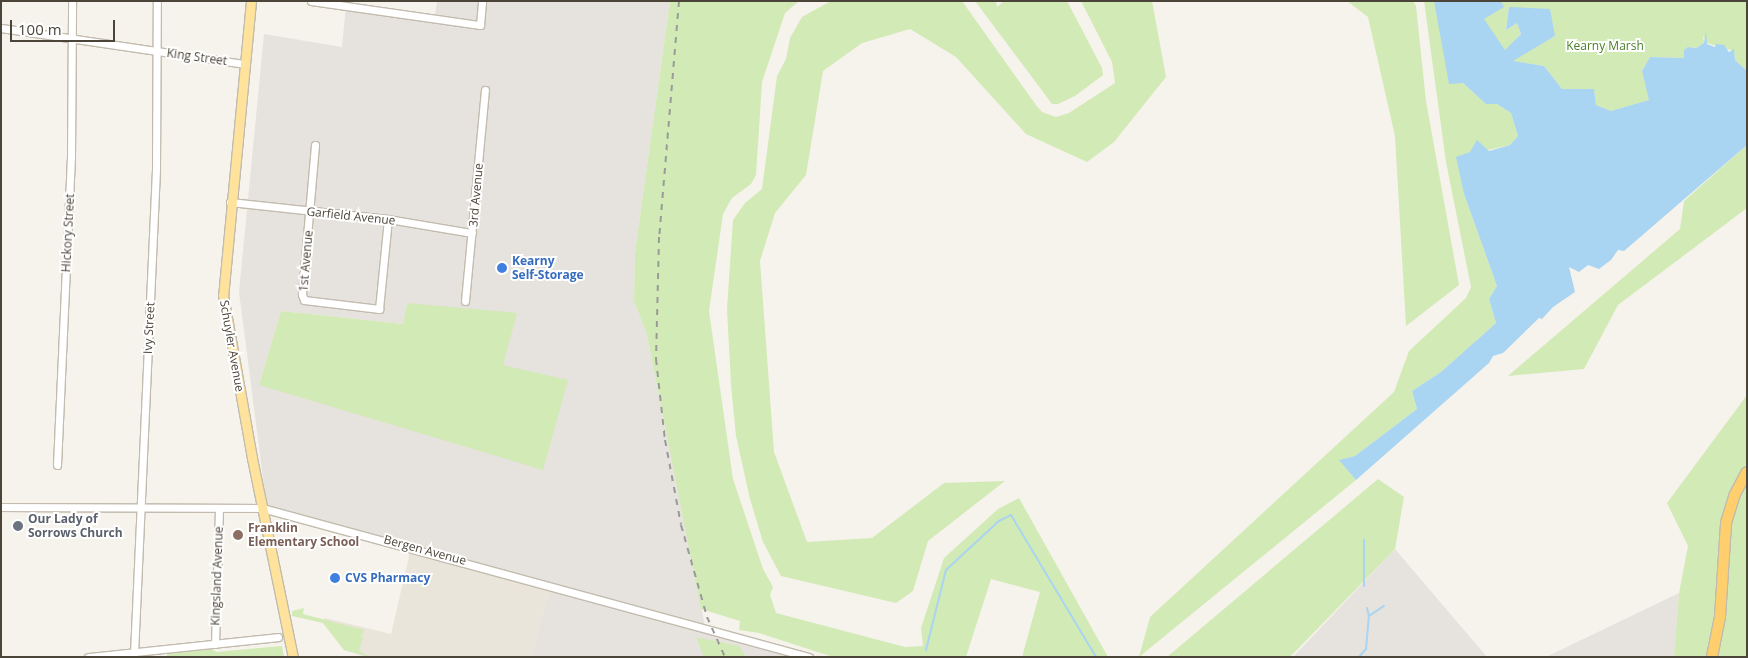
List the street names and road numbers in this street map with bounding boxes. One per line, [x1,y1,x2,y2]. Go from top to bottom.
street label: King Street [166,46,228,68]
street label: 3rd Avenue [466,162,486,228]
street label: Hickory Street [59,193,77,273]
street label: Garfield Avenue [306,204,396,228]
street label: 1st Avenue [296,230,316,292]
street label: Schuyler Avenue [217,299,247,393]
street label: Ivy Street [140,302,158,354]
street label: Kingsland Avenue [208,526,226,626]
street label: Bergen Avenue [382,532,468,568]

